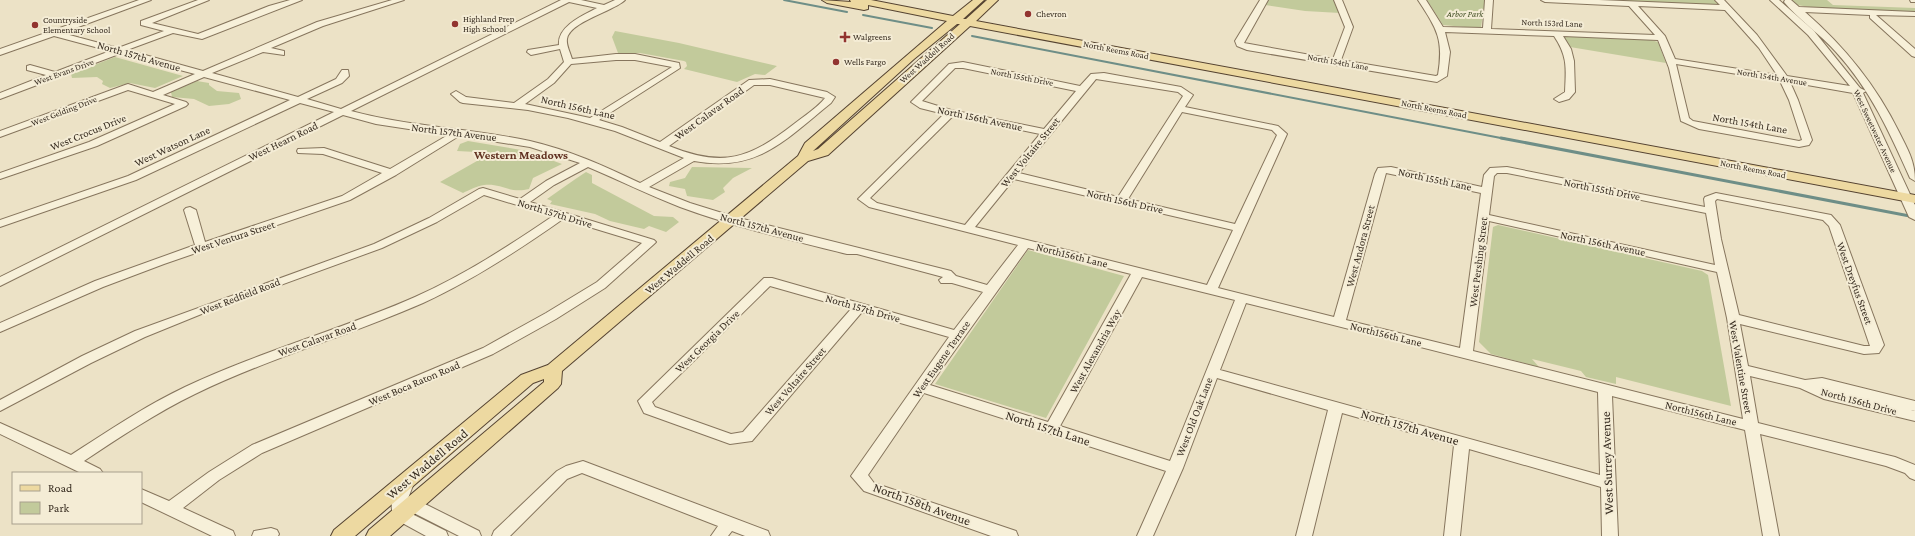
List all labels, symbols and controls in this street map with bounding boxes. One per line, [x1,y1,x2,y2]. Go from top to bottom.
marker: Chevron [1023,9,1033,19]
place label: Chevron [1036,9,1067,19]
park label: Arbor Park [1446,9,1484,19]
place label: Highland Prep High School [463,14,515,34]
place label: Countryside Elementary School [43,15,111,35]
street label: North 153rd Lane [1521,17,1583,29]
marker: Highland Prep High School [450,19,460,29]
marker: Countryside Elementary School [30,20,40,30]
street label: West Waddell Road [898,31,957,85]
marker: Walgreens [840,32,850,42]
place label: Walgreens [853,32,891,42]
street label: North 157th Avenue [96,38,182,74]
street label: North Reems Road [1082,39,1150,61]
street label: North 154th Lane [1307,52,1369,72]
street label: West Evans Drive [33,57,95,87]
marker: Wells Fargo [831,57,841,67]
place label: Wells Fargo [844,57,887,67]
street label: North 155th Drive [990,66,1054,88]
street label: North 154th Avenue [1736,67,1808,87]
street label: West Calavar Road [672,84,746,142]
street label: West Sweetwater Avenue [1851,88,1899,174]
street label: North 156th Lane [540,93,616,121]
street label: West Gelding Drive [30,94,98,128]
street label: North Reems Road [1400,98,1468,120]
street label: North 156th Avenue [936,103,1024,133]
street label: West Crocus Drive [48,111,128,153]
street label: North 154th Lane [1712,111,1788,135]
street label: West Voltaire Street [998,114,1062,189]
street label: West Hearn Road [246,119,320,163]
street label: North 157th Avenue [411,121,497,143]
street label: West Watson Lane [132,123,212,169]
district label: Western Meadows [473,148,568,162]
street label: North Reems Road [1719,158,1787,180]
street label: North 155th Lane [1397,165,1473,193]
street label: North 155th Drive [1563,176,1641,202]
street label: North 156th Drive [1086,186,1165,216]
street label: North 157th Drive [516,196,594,230]
street label: West Andora Street [1343,203,1377,288]
street label: North 157th Avenue [719,210,805,244]
street label: West Pershing Street [1467,216,1491,308]
street label: West Ventura Street [190,218,277,256]
street label: North 156th Avenue [1559,228,1647,258]
street label: West Waddell Road [642,232,716,296]
street label: North156th Lane [1035,240,1109,270]
street label: West Dreyfus Street [1834,240,1876,326]
street label: West Redfield Road [198,275,282,317]
street label: North 157th Drive [824,292,902,324]
street label: West Alexandria Way [1067,306,1124,395]
street label: West Georgia Drive [672,307,742,375]
street label: West Eugene Terrace [910,318,973,401]
street label: West Calavar Road [276,319,358,359]
street label: North156th Lane [1349,319,1423,349]
street label: West Valentine Street [1727,320,1755,415]
street label: West Voltaire Street [762,344,828,418]
street label: West Boca Raton Road [367,358,462,408]
street label: West Old Oak Lane [1173,376,1215,458]
street label: North 156th Drive [1820,385,1898,417]
street label: North156th Lane [1664,398,1738,428]
street label: North 157th Avenue [1359,406,1461,448]
street label: North 157th Lane [1004,407,1093,449]
street label: West Surrey Avenue [1598,411,1616,515]
street label: West Waddell Road [383,426,471,502]
legend [12,472,142,524]
street label: North 158th Avenue [871,479,973,529]
text: Road [48,481,73,495]
text: Park [48,501,70,515]

